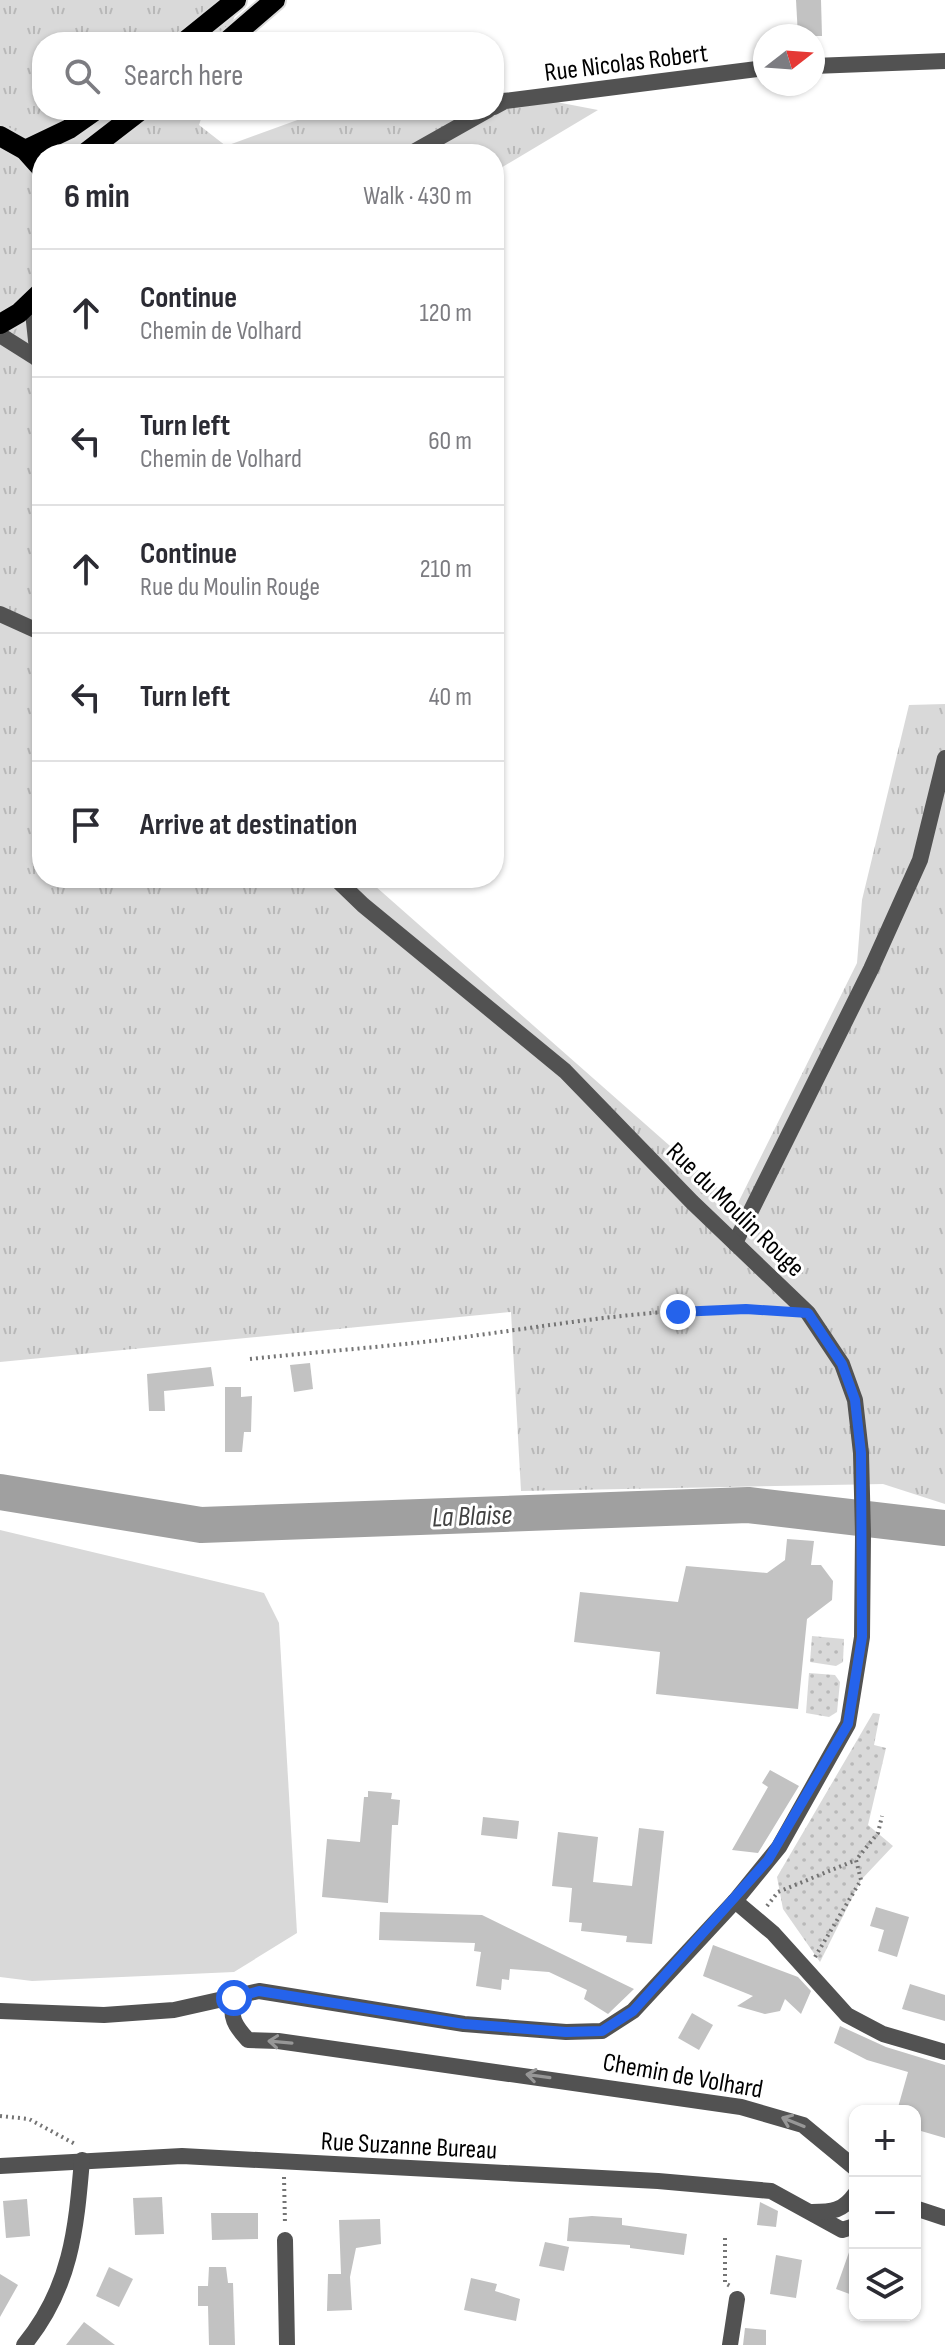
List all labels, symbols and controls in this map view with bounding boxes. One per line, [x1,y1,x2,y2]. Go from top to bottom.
north arrow [753,24,825,96]
search box [32,32,504,120]
street label: Rue Nicolas Robert [543,38,710,89]
icon: search [60,54,104,98]
text: Search here [124,58,243,94]
text: 6 min [64,176,130,217]
text: Walk · 430 m [363,181,472,212]
text: Continue [140,280,237,316]
icon: ahead [64,291,108,335]
text: 120 m [419,298,472,329]
text: Chemin de Volhard [140,316,302,347]
text: Turn left [140,408,230,444]
icon: left [64,419,108,463]
text: 60 m [428,426,472,457]
text: Chemin de Volhard [140,444,302,475]
text: Continue [140,536,237,572]
icon: ahead [64,547,108,591]
text: 210 m [420,554,472,585]
text: Rue du Moulin Rouge [140,572,320,603]
icon: left [64,675,108,719]
text: Turn left [140,679,230,715]
text: 40 m [429,682,472,713]
icon: arrive [64,803,108,847]
text: Arrive at destination [140,807,357,843]
street label: Rue du Moulin Rouge [659,1136,810,1284]
route end [660,1294,696,1330]
water label: La Blaise [431,1499,513,1534]
route start [216,1980,252,2016]
one-way arrow [267,2034,294,2049]
street label: Chemin de Volhard [600,2047,765,2106]
one-way arrow [526,2068,551,2083]
map controls [849,2105,921,2321]
button: + [849,2105,921,2177]
one-way arrow [781,2114,806,2128]
street label: Rue Suzanne Bureau [320,2126,498,2167]
button: − [849,2177,921,2249]
button: layers [849,2249,921,2321]

